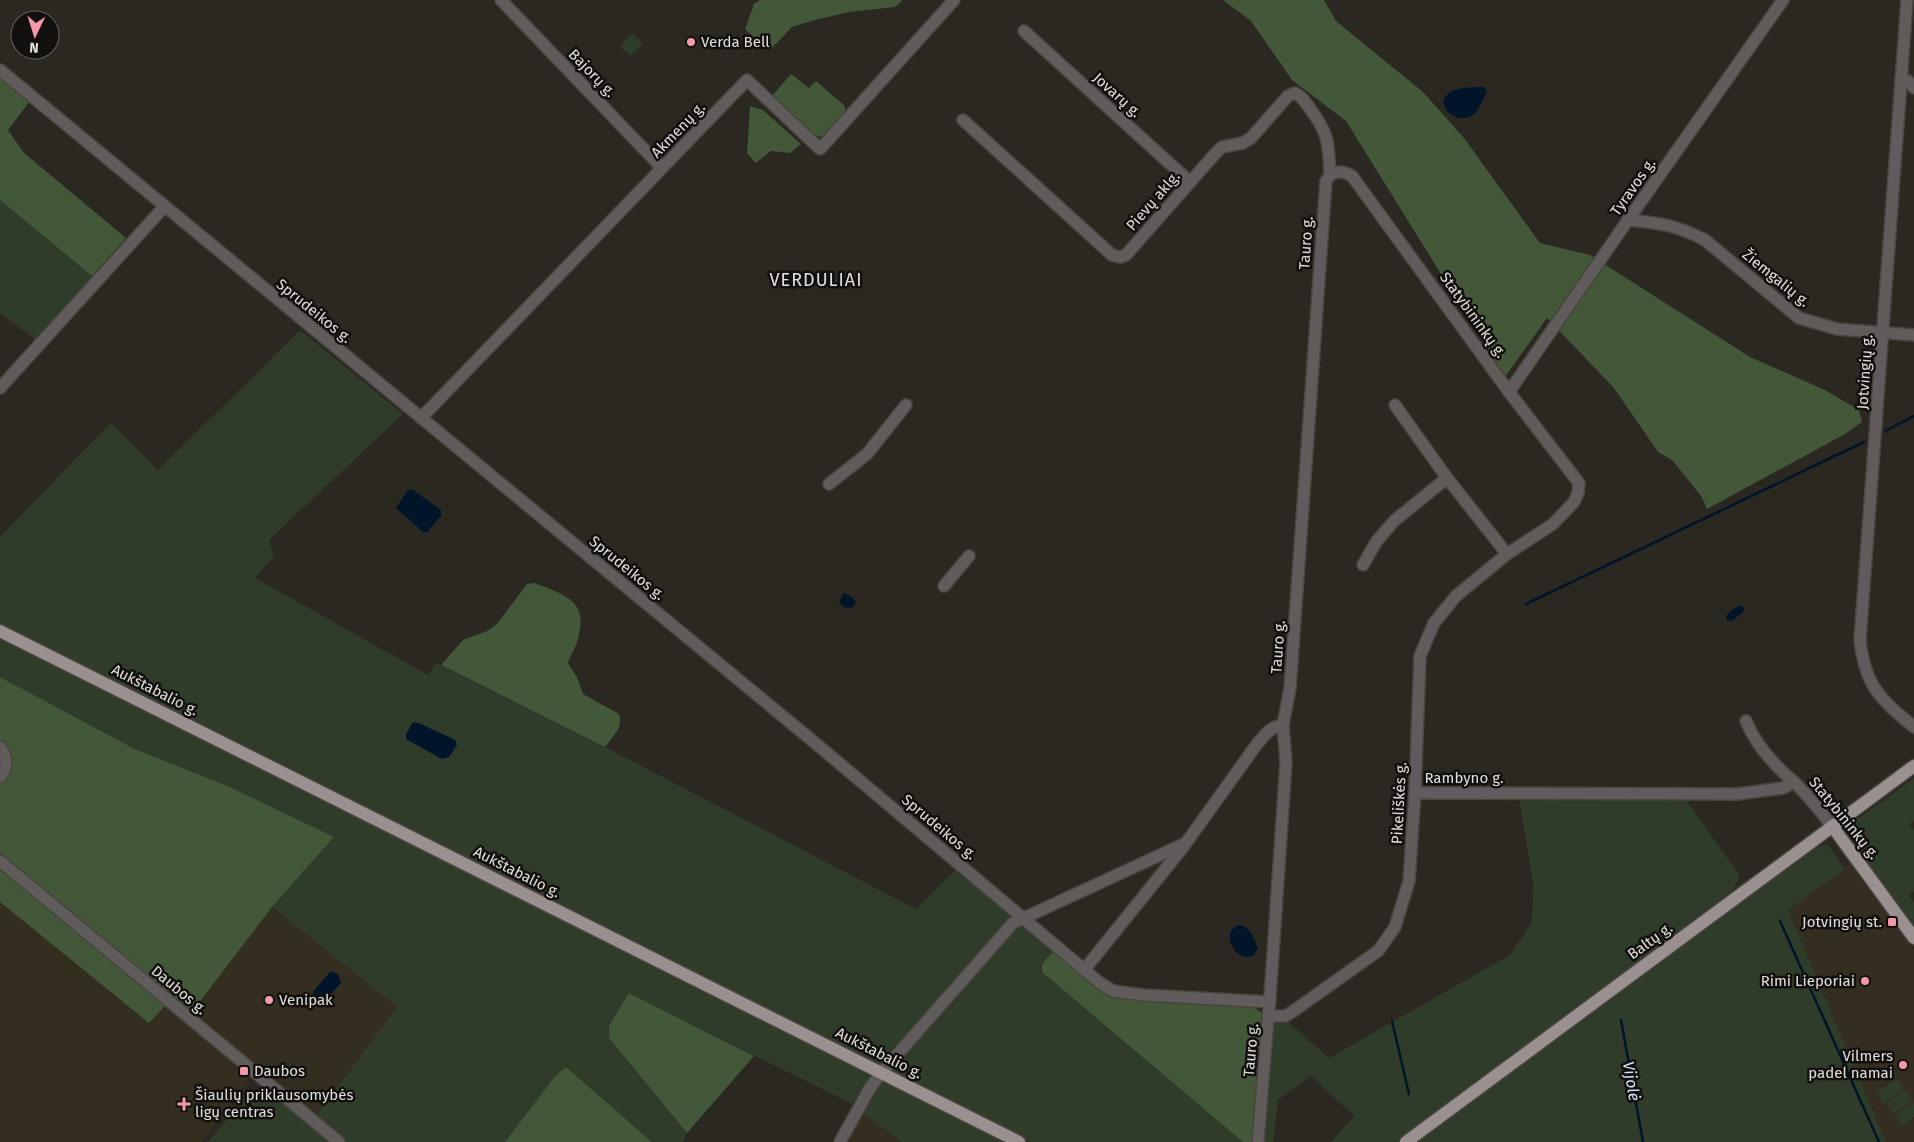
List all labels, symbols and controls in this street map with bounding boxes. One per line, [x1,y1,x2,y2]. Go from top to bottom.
north arrow [10,10,60,60]
place label: Verda Bell [701,33,770,51]
marker: Verda Bell [685,36,697,48]
text: N [29,39,39,56]
street label: Bajorų g. [565,45,619,101]
street label: Jovarų g. [1089,69,1145,121]
street label: Akmenų g. [647,98,709,162]
street label: Tyravos g. [1607,155,1659,219]
street label: Pievų aklg. [1122,168,1184,234]
street label: Tauro g. [1295,216,1317,270]
street label: Žiemgalių g. [1739,245,1813,311]
district label: VERDULIAI [770,269,862,291]
street label: Statybininkų g. [1436,269,1510,361]
street label: Sprudeikos g. [273,275,355,347]
street label: Jotvingių g. [1853,334,1877,410]
street label: Sprudeikos g. [586,532,668,604]
street label: Tauro g. [1267,620,1289,674]
street label: Aukštabalio g. [109,660,201,720]
street label: Pikeliškės g. [1388,761,1410,845]
street label: Rambyno g. [1424,769,1504,787]
street label: Statybininkų g. [1805,773,1883,863]
street label: Sprudeikos g. [898,791,980,863]
street label: Aukštabalio g. [471,842,563,902]
place label: Jotvingių st. [1802,913,1882,931]
marker: Jotvingių st. [1886,916,1898,928]
street label: Baltų g. [1624,919,1676,963]
street label: Daubos g. [148,962,210,1018]
place label: Rimi Lieporiai [1761,972,1855,990]
marker: Rimi Lieporiai [1859,975,1871,987]
place label: Venipak [279,991,333,1009]
marker: Venipak [263,994,275,1006]
street label: Aukštabalio g. [833,1023,925,1083]
street label: Tauro g. [1240,1023,1262,1077]
place label: Vilmers padel namai [1808,1047,1893,1082]
marker: Vilmers padel namai [1897,1059,1909,1071]
water label: Vijolė [1619,1060,1644,1102]
place label: Daubos [254,1062,305,1080]
marker: Daubos [238,1065,250,1077]
place label: Šiaulių priklausomybės ligų centras [195,1086,353,1121]
marker: Šiaulių priklausomybės ligų centras [177,1097,191,1111]

